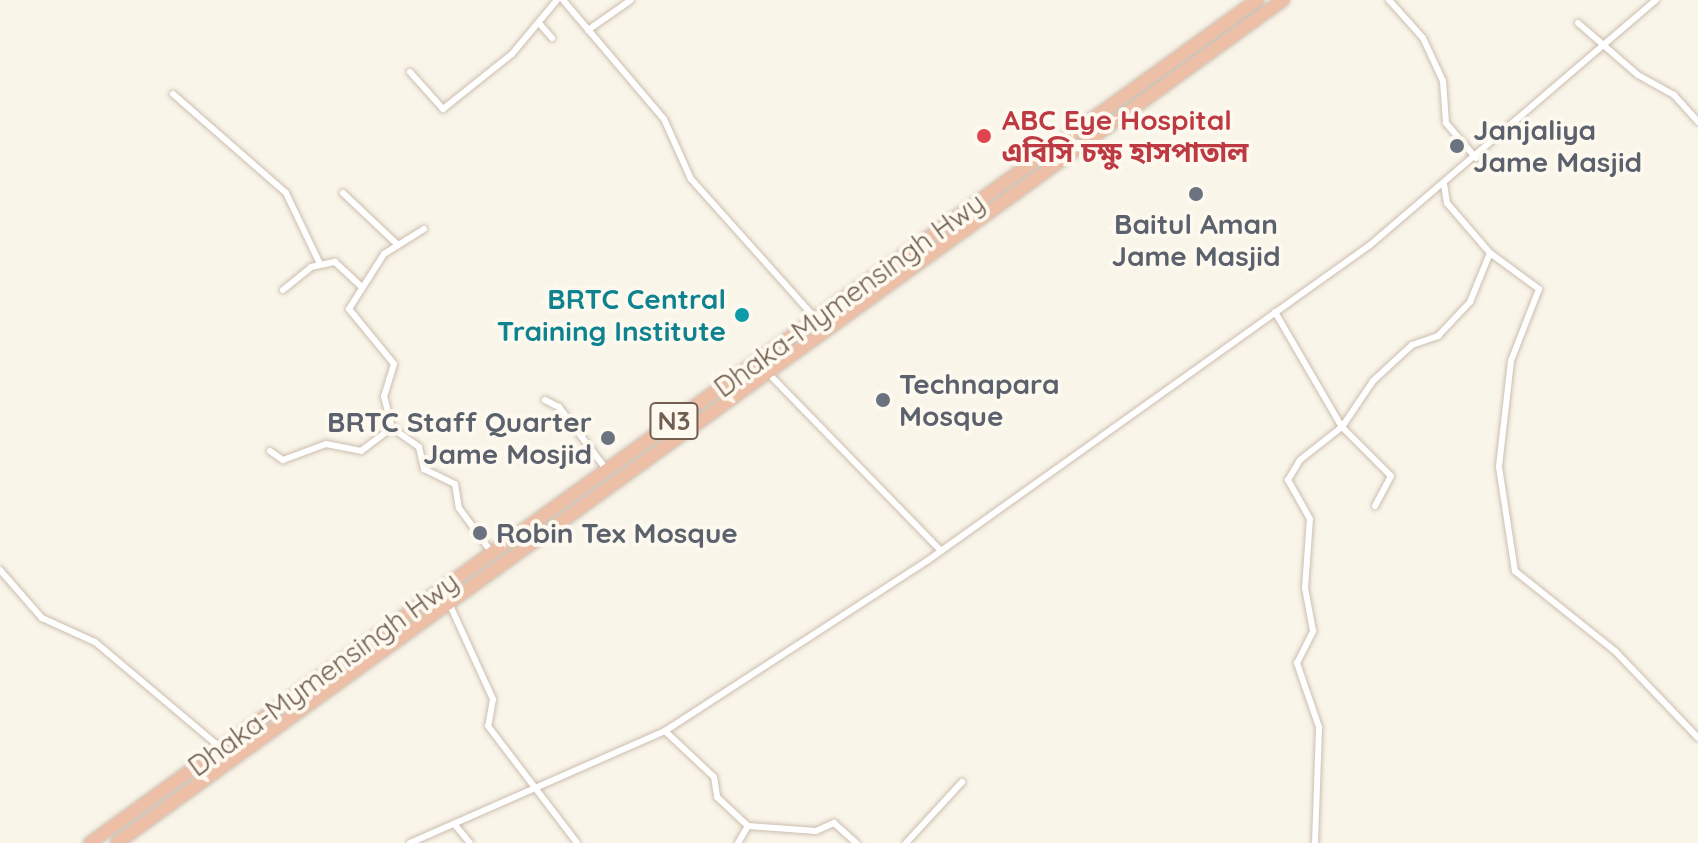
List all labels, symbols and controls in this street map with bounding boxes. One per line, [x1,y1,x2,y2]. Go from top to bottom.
place label: ABC Eye Hospital এবিসি চক্ষু হাসপাতাল [1002,103,1248,169]
place label: Janjaliya Jame Masjid [1473,113,1642,179]
marker: ABC Eye Hospital এবিসি চক্ষু হাসপাতাল [973,125,995,147]
marker: Janjaliya Jame Masjid [1448,137,1466,155]
marker: Baitul Aman Jame Masjid [1187,185,1205,203]
street label: Dhaka-Mymensingh Hwy [707,186,991,404]
place label: Baitul Aman Jame Masjid [1111,207,1281,273]
place label: BRTC Central Training Institute [497,282,726,348]
marker: BRTC Central Training Institute [733,306,751,324]
place label: Technapara Mosque [899,367,1059,433]
marker: Technapara Mosque [874,391,892,409]
road number: N3 [648,399,700,443]
place label: BRTC Staff Quarter Jame Mosjid [327,405,592,471]
marker: BRTC Staff Quarter Jame Mosjid [599,429,617,447]
place label: Robin Tex Mosque [496,516,738,550]
marker: Robin Tex Mosque [471,524,489,542]
street label: Dhaka-Mymensingh Hwy [181,565,465,783]

